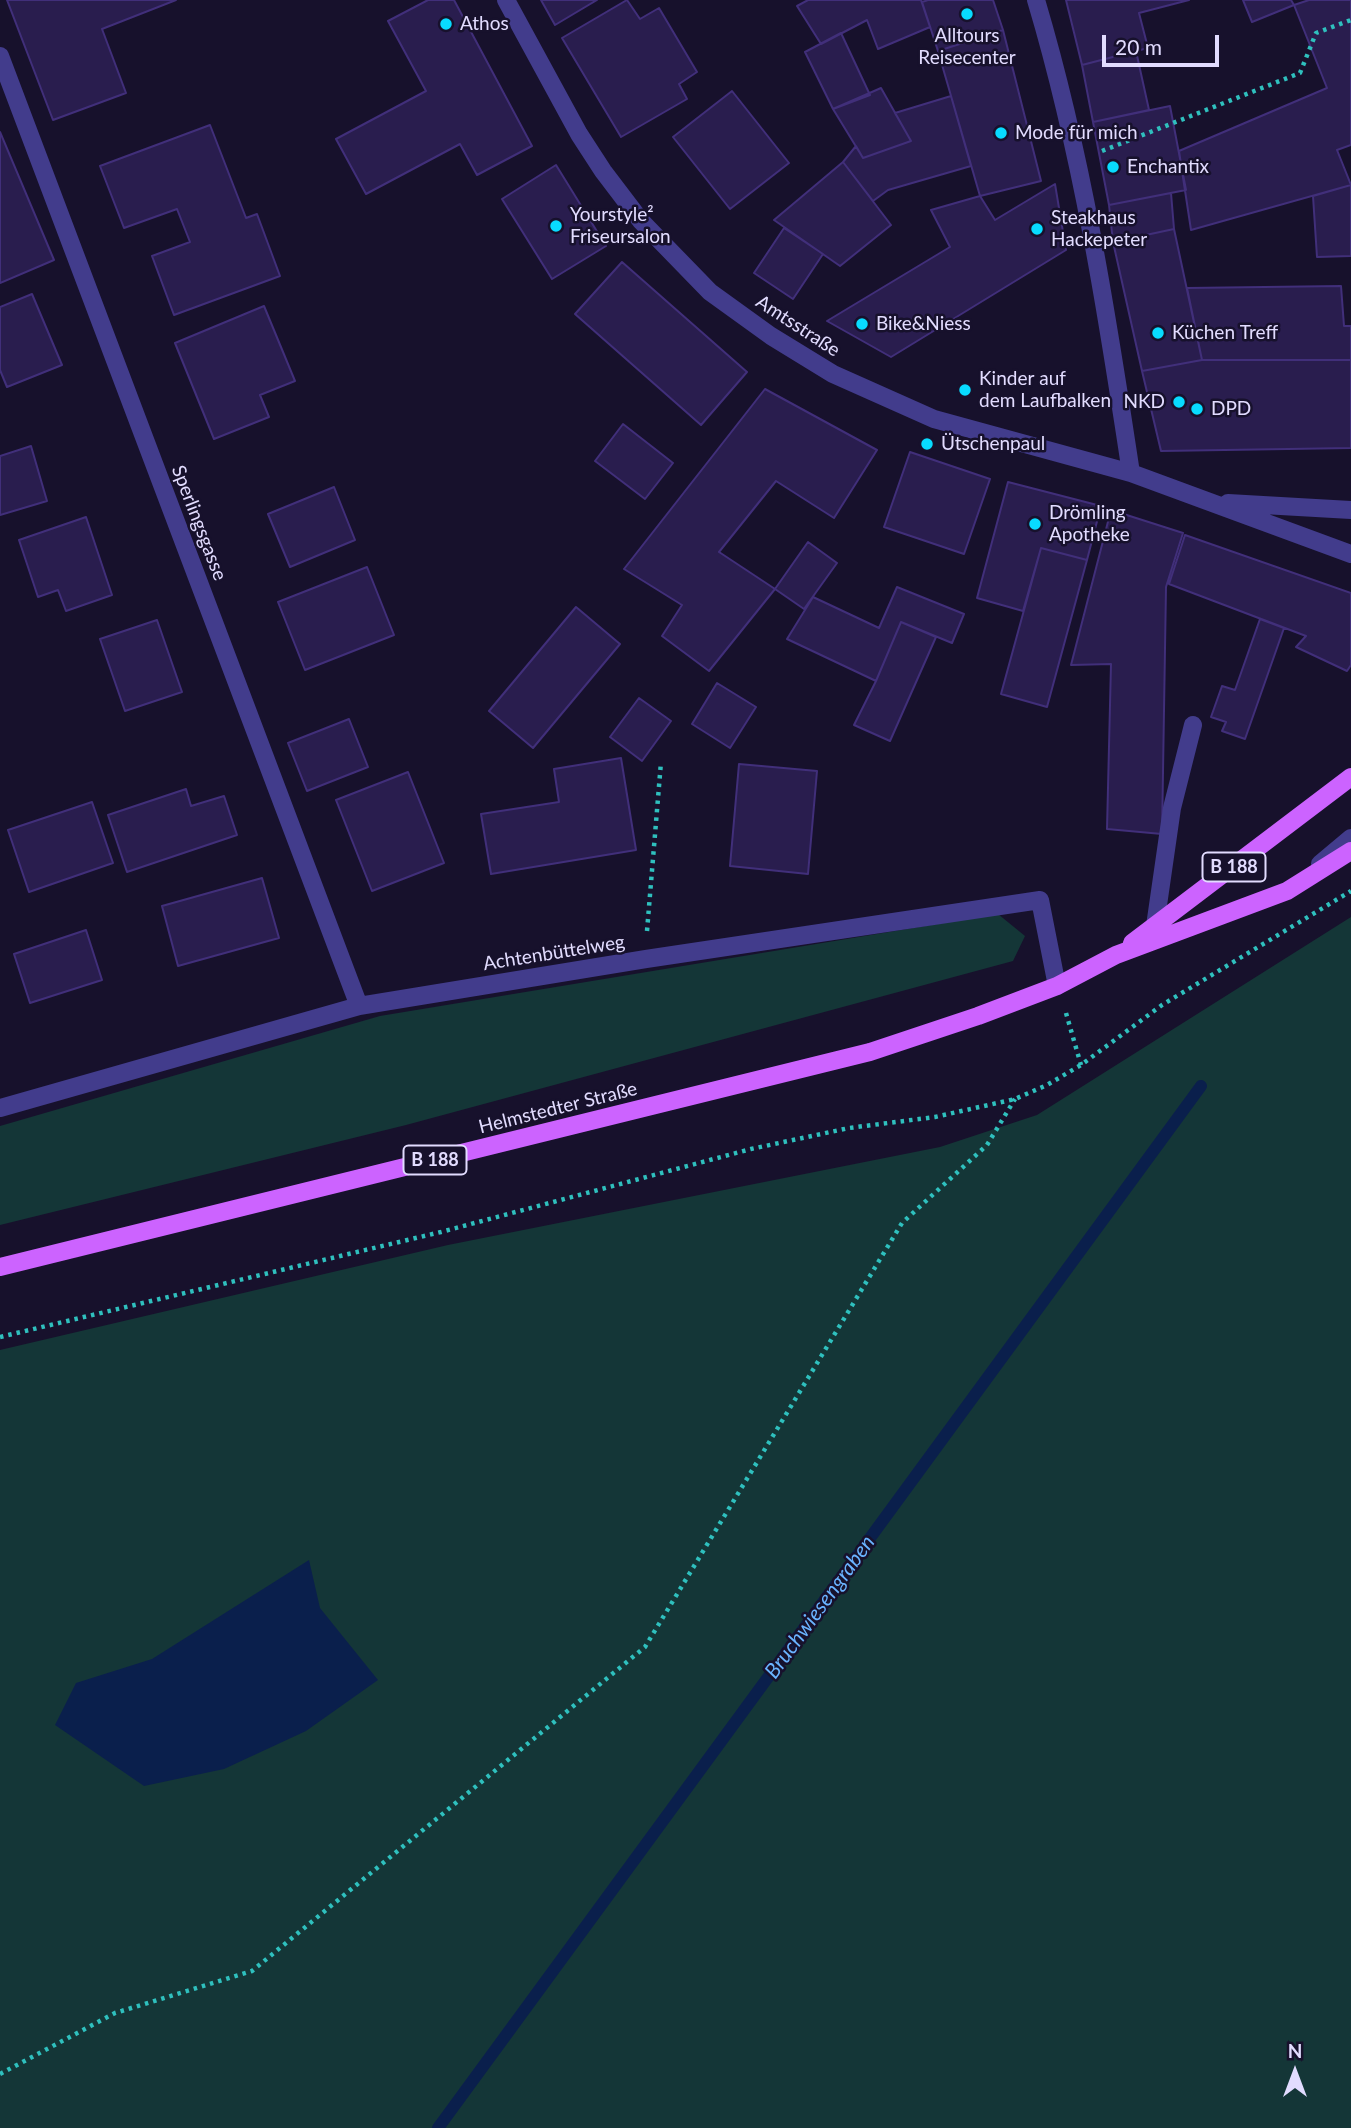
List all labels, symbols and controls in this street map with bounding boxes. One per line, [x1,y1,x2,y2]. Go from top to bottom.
marker: Alltours Reisecenter [959,6,975,22]
place label: Athos [460,13,509,35]
marker: Athos [438,16,454,32]
scale bar [1106,21,1223,65]
place label: Alltours Reisecenter [918,25,1016,69]
text: 20 m [1115,34,1162,59]
place label: Mode für mich [1015,122,1138,144]
marker: Mode für mich [993,125,1009,141]
place label: Enchantix [1127,156,1209,178]
marker: Enchantix [1105,159,1121,175]
place label: Yourstyle² Friseursalon [570,204,671,248]
place label: Steakhaus Hackepeter [1051,207,1147,251]
marker: Yourstyle² Friseursalon [548,218,564,234]
marker: Steakhaus Hackepeter [1029,221,1045,237]
street label: Amtsstraße [752,290,844,362]
place label: Bike&Niess [876,313,971,335]
marker: Bike&Niess [854,316,870,332]
place label: Küchen Treff [1172,322,1278,344]
marker: Küchen Treff [1150,325,1166,341]
place label: Kinder auf dem Laufbalken [979,368,1111,412]
marker: Kinder auf dem Laufbalken [957,382,973,398]
place label: NKD [1123,391,1165,413]
marker: NKD [1171,394,1187,410]
place label: DPD [1211,398,1251,420]
marker: DPD [1189,401,1205,417]
place label: Ütschenpaul [941,433,1045,455]
marker: Ütschenpaul [919,436,935,452]
street label: Sperlingsgasse [167,462,231,584]
place label: Drömling Apotheke [1049,502,1130,546]
marker: Drömling Apotheke [1027,516,1043,532]
road number: B 188 [1202,852,1266,882]
street label: Achtenbüttelweg [482,931,626,975]
street label: Helmstedter Straße [476,1077,640,1139]
road number: B 188 [404,1146,466,1175]
water label: Bruchwiesengraben [760,1531,880,1683]
north arrow [1260,2037,1330,2107]
text: N [1288,2039,1302,2062]

